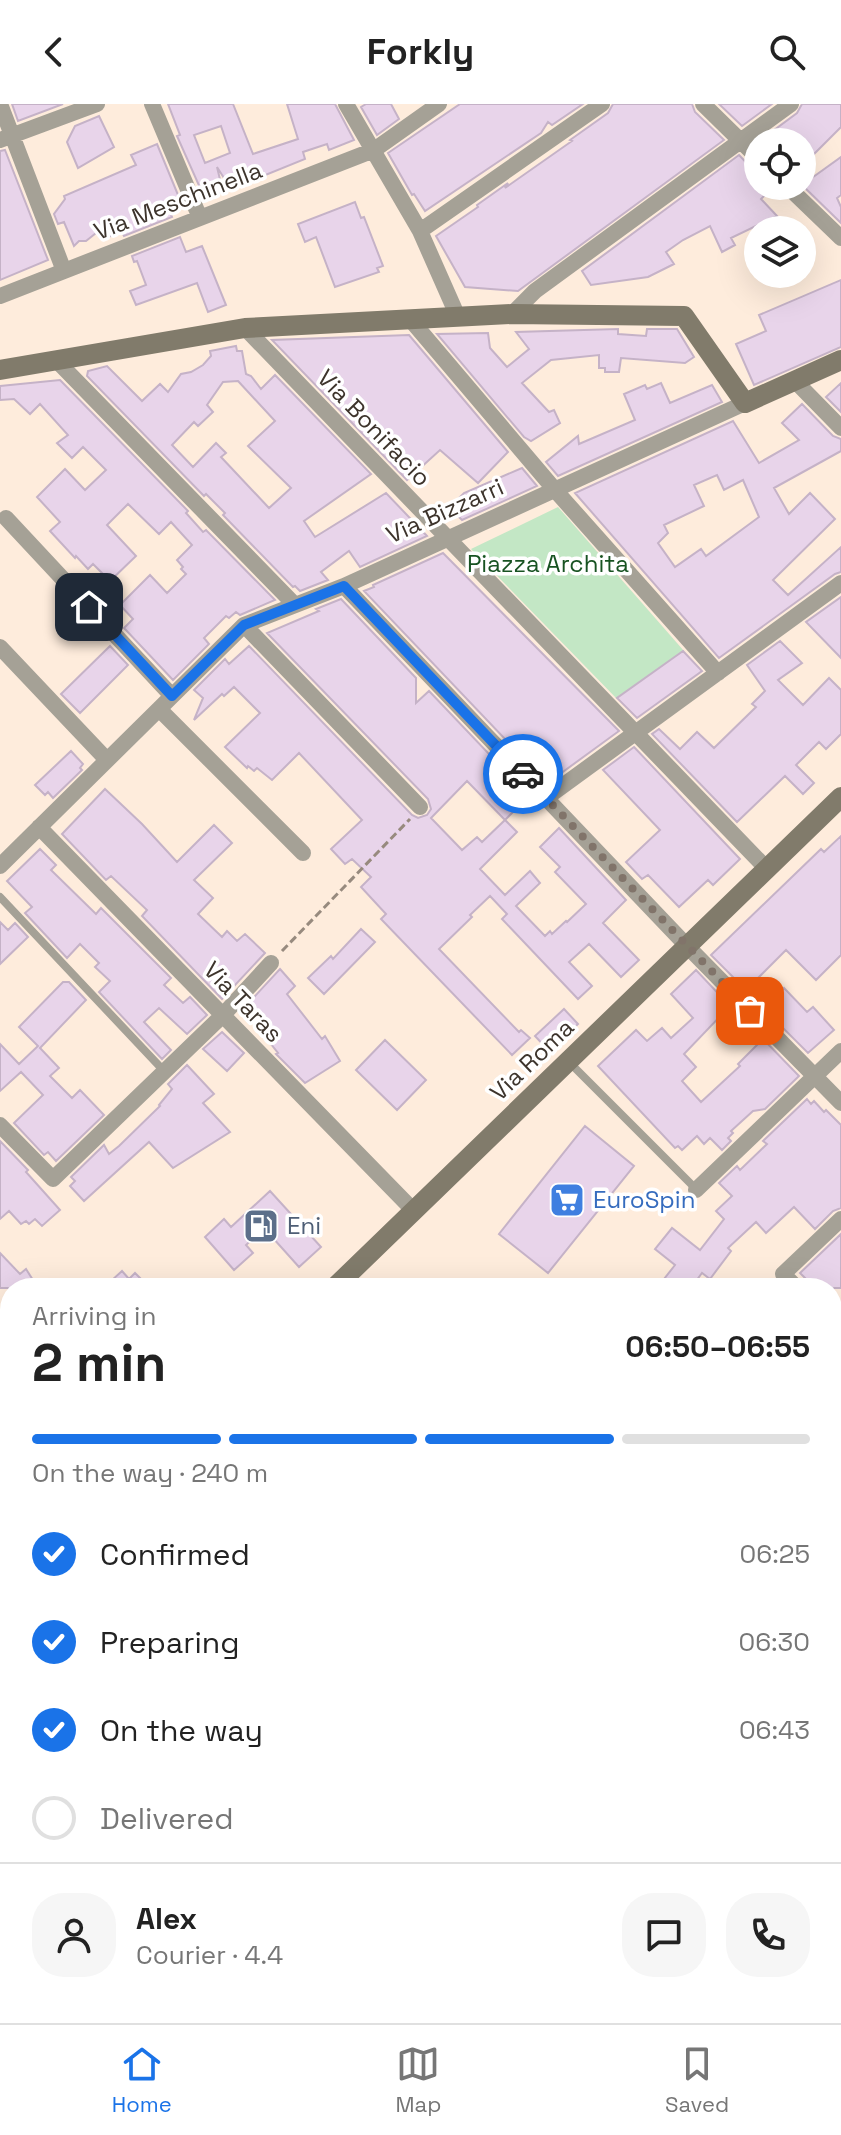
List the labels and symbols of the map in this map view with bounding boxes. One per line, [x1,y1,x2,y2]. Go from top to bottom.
street label: Via Meschinella [89,154,267,247]
street label: Via Bonifacio [311,363,438,493]
street label: Via Bizzarri [381,471,508,550]
park label: Piazza Archita [467,548,629,579]
pin [55,573,123,641]
courier [483,734,563,814]
street label: Via Taras [197,955,290,1049]
pin [716,977,784,1045]
street label: Via Roma [483,1012,580,1107]
supermarket icon: EuroSpin [548,1181,586,1219]
place label: EuroSpin [593,1184,695,1215]
fuel station icon: Eni [242,1207,280,1245]
place label: Eni [287,1210,321,1241]

